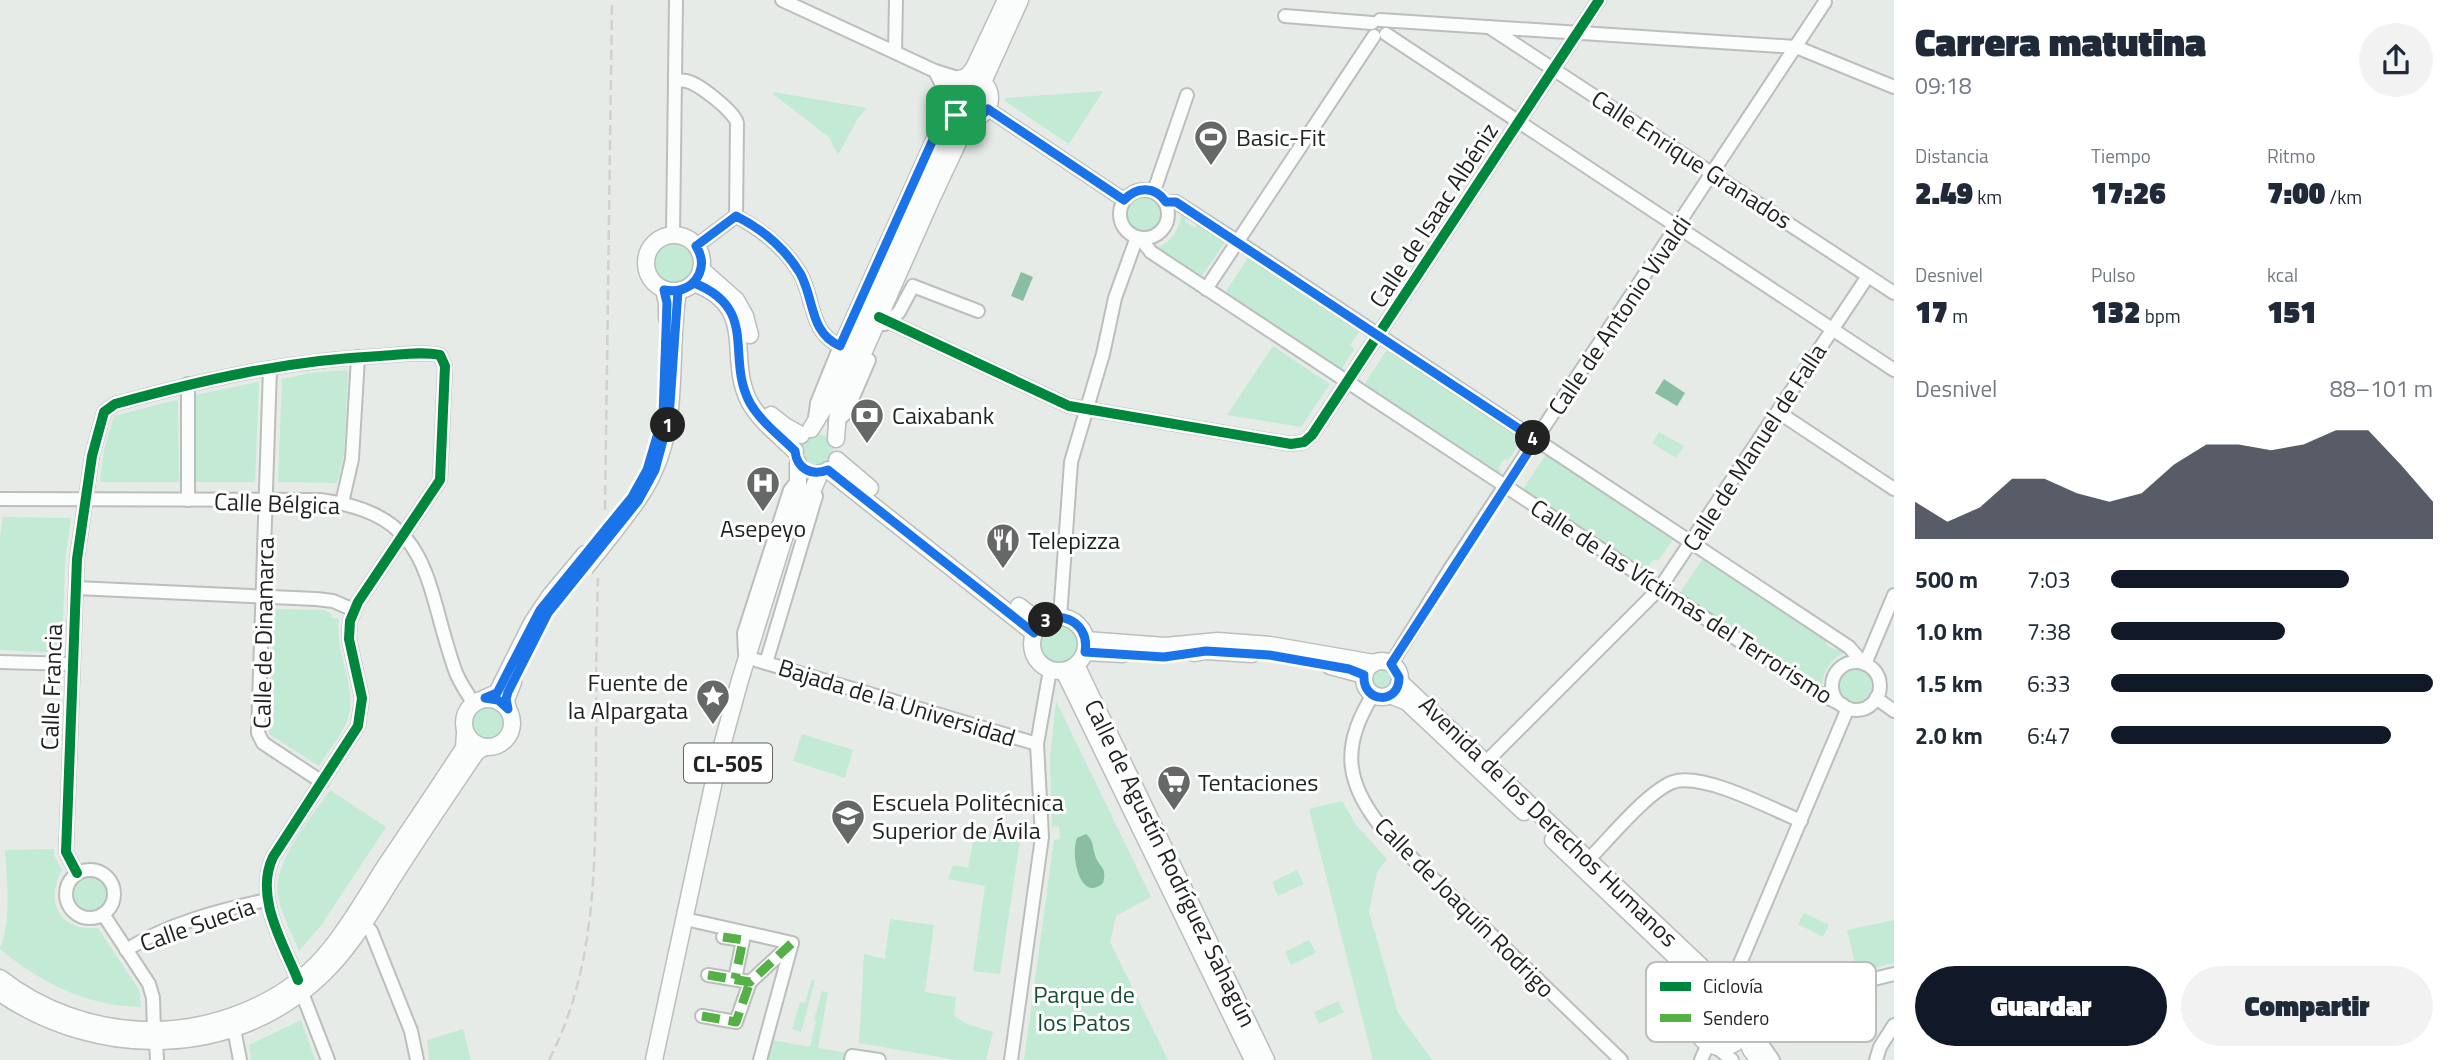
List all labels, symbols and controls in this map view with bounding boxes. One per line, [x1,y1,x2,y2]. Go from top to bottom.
text: Carrera matutina [1915,13,2206,71]
button: share [2359,23,2433,97]
text: 09:18 [1915,68,1972,103]
street label: Calle Enrique Granados [1585,81,1799,237]
pin [926,85,986,145]
icon: arrive [937,96,975,134]
street label: Calle de Isaac Albéniz [1360,115,1506,315]
sports icon: Basic-Fit [1192,118,1230,167]
place label: Basic-Fit [1236,119,1326,155]
text: Distancia [1915,141,1989,170]
text: Tiempo [2091,141,2151,170]
text: Ritmo [2267,141,2315,170]
text: 2.49 [1915,170,1973,216]
text: 17:26 [2091,170,2166,216]
text: 7:00 [2267,170,2325,216]
text: km [1973,182,2002,211]
text: /km [2325,182,2362,211]
street label: Calle de Antonio Vivaldi [1539,208,1699,422]
text: Desnivel [1915,260,1983,289]
text: Pulso [2091,260,2136,289]
text: kcal [2267,260,2298,289]
text: 17 [1915,289,1948,335]
text: 132 [2091,289,2141,335]
text: 151 [2267,289,2317,335]
text: m [1948,301,1968,330]
text: bpm [2141,301,2181,330]
street label: Calle de Manuel de Falla [1673,336,1835,558]
text: Desnivel [1915,371,1997,406]
text: 88–101 m [2330,371,2433,406]
bank icon: Caixabank [848,396,886,445]
place label: Caixabank [892,397,995,433]
pin: 1 [650,408,686,442]
text: 1 [662,410,673,439]
pin: 4 [1516,420,1550,456]
text: 4 [1527,423,1538,452]
hospital icon: Asepeyo [744,464,782,513]
street label: Calle Bélgica [213,483,341,523]
street label: Calle de las Víctimas del Terrorismo [1524,489,1840,713]
place label: Asepeyo [720,510,806,546]
restaurant icon: Telepizza [984,521,1022,570]
place label: Telepizza [1028,522,1120,558]
street label: Calle de Dinamarca [243,537,283,729]
text: 500 m [1915,562,1978,597]
text: 7:03 [2027,562,2071,597]
pin: 3 [1028,602,1064,638]
text: 3 [1040,605,1051,634]
text: 1.0 km [1915,614,1983,649]
text: 7:38 [2027,614,2071,649]
street label: Calle Francia [31,623,71,751]
street label: Bajada de la Universidad [774,649,1020,755]
place label: Fuente de la Alpargata [568,664,688,728]
text: 1.5 km [1915,666,1983,701]
text: 6:33 [2027,666,2071,701]
place icon: Fuente de la Alpargata [694,677,732,726]
street label: Avenida de los Derechos Humanos [1411,687,1687,955]
street label: Calle de Agustín Rodríguez Sahagún [1076,693,1266,1033]
text: 2.0 km [1915,718,1983,753]
text: 6:47 [2027,718,2071,753]
road number: CL-505 [684,744,772,782]
supermarket icon: Tentaciones [1155,763,1193,812]
place label: Tentaciones [1198,764,1318,800]
place label: Escuela Politécnica Superior de Ávila [872,784,1064,848]
school or university icon: Escuela Politécnica Superior de Ávila [829,797,867,846]
street label: Calle de Joaquín Rodrigo [1367,809,1563,1005]
street label: Calle Suecia [135,888,259,960]
legend [1646,962,1876,1042]
button: Guardar [1915,966,2167,1046]
button: Compartir [2181,966,2433,1046]
text: Ciclovía [1703,971,1763,1000]
park label: Parque de los Patos [1033,976,1135,1040]
text: Sendero [1703,1003,1769,1032]

